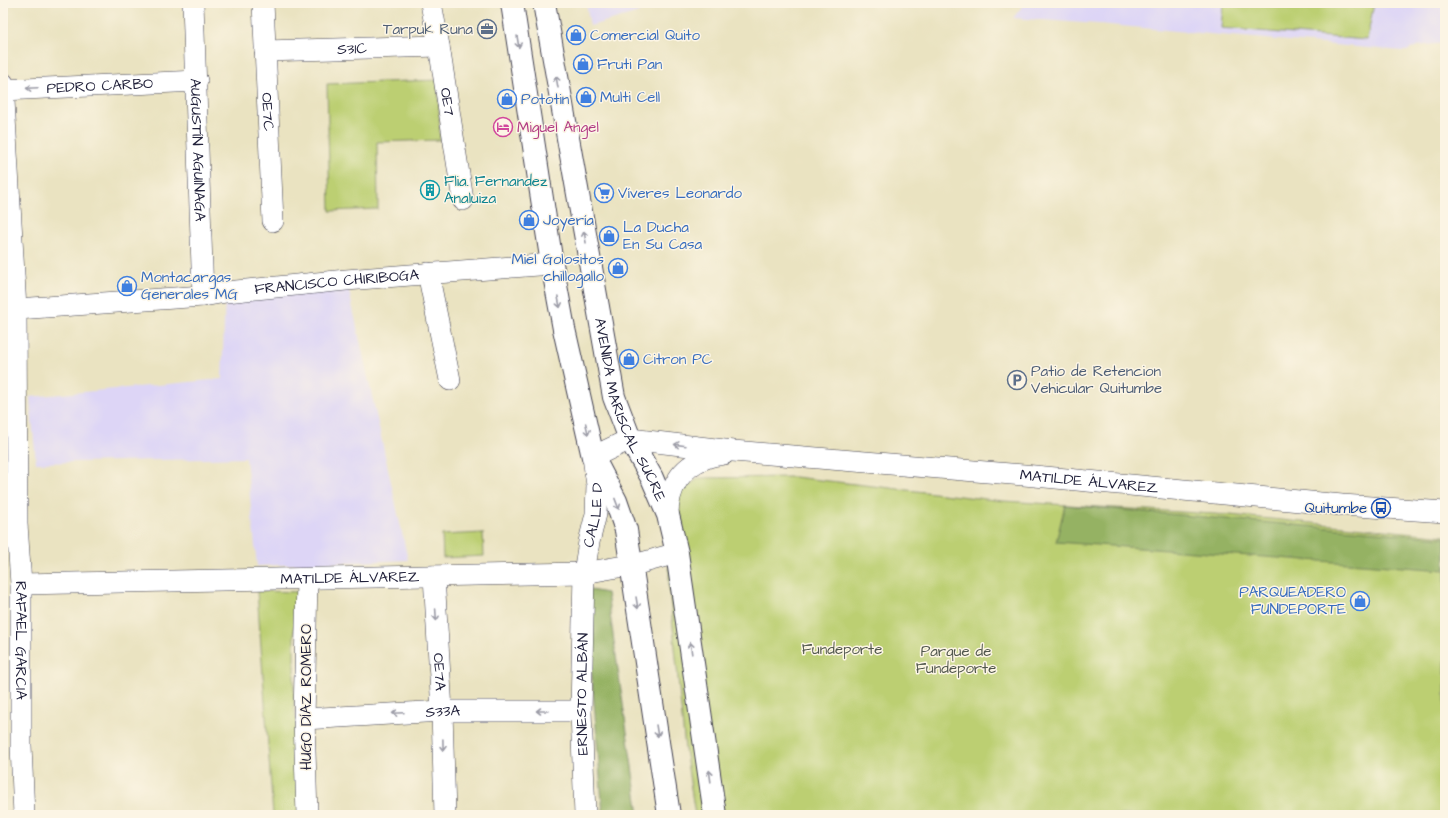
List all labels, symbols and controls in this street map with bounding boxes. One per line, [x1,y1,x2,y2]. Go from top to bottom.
office icon: Tarpuk Runa [476,18,498,40]
place label: Tarpuk Runa [383,19,473,40]
shop icon: Comercial Quito [565,24,587,46]
place label: Comercial Quito [590,25,701,46]
one-way arrow [514,35,522,48]
street label: S31C [337,38,368,59]
shop icon: Fruti Pan [572,53,594,75]
place label: Fruti Pan [597,54,663,75]
street label: PEDRO CARBO [46,73,154,98]
one-way arrow [553,76,561,89]
street label: AUGUSTÍN AGUINAGA [185,78,211,222]
one-way arrow [26,85,39,92]
street label: OE7 [435,86,460,117]
shop icon: Multi Cell [575,86,597,108]
place label: Multi Cell [600,87,660,108]
shop icon: Pototin [496,88,518,110]
place label: Pototin [521,89,570,110]
street label: OE7C [257,92,279,132]
hotel icon: Miguel Angel [492,116,514,138]
place label: Miguel Angel [517,117,599,139]
place label: Flia. Fernandez Analuiza [444,171,548,209]
building icon: Flia. Fernandez Analuiza [419,179,441,201]
supermarket icon: Víveres Leonardo [593,182,615,204]
place label: Víveres Leonardo [618,183,743,204]
shop icon: Joyería [518,209,540,231]
place label: Joyería [543,210,594,232]
place label: La Ducha En Su Casa [623,217,702,255]
shop icon: La Ducha En Su Casa [598,225,620,247]
one-way arrow [581,231,589,244]
place label: Miel Golositos chillogallo [511,249,605,288]
shop icon: Miel Golositos chillogallo [607,257,629,279]
street label: FRANCISCO CHIRIBOGA [253,264,420,300]
place label: Montacargas Generales MG [141,267,238,305]
shop icon: Montacargas Generales MG [116,275,138,297]
one-way arrow [555,295,563,308]
street label: AVENIDA MARISCAL SUCRE [590,316,671,505]
shop icon: Citron PC [618,348,640,370]
place label: Citron PC [643,349,713,370]
place label: Patio de Retencion Vehicular Quitumbe [1031,361,1162,399]
parking icon: Patio de Retencion Vehicular Quitumbe [1006,369,1028,391]
one-way arrow [583,422,591,435]
one-way arrow [674,441,687,449]
street label: MATILDE ÁLVAREZ [1019,464,1160,498]
street label: CALLE D [578,482,608,549]
one-way arrow [613,497,621,509]
bus stop icon: Quitumbe [1370,497,1392,519]
place label: Quitumbe [1305,498,1367,519]
street label: MATILDE ÁLVAREZ [280,566,420,589]
street label: RAFAEL GARCIA [11,581,32,700]
place label: PARQUEADERO FUNDEPORTE [1239,582,1346,620]
shop icon: PARQUEADERO FUNDEPORTE [1349,590,1371,612]
one-way arrow [633,596,641,609]
one-way arrow [432,608,440,621]
street label: HUGO DÍAZ ROMERO [296,624,317,770]
street label: ERNESTO ALBÁN [570,633,593,756]
park label: Fundeporte [802,639,882,660]
park label: Parque de Fundeporte [916,641,996,679]
one-way arrow [687,642,695,655]
street label: OE7A [428,652,451,692]
street label: S33A [425,700,460,722]
one-way arrow [536,707,549,715]
one-way arrow [392,710,405,717]
one-way arrow [653,724,661,737]
one-way arrow [439,738,447,751]
one-way arrow [706,770,714,783]

